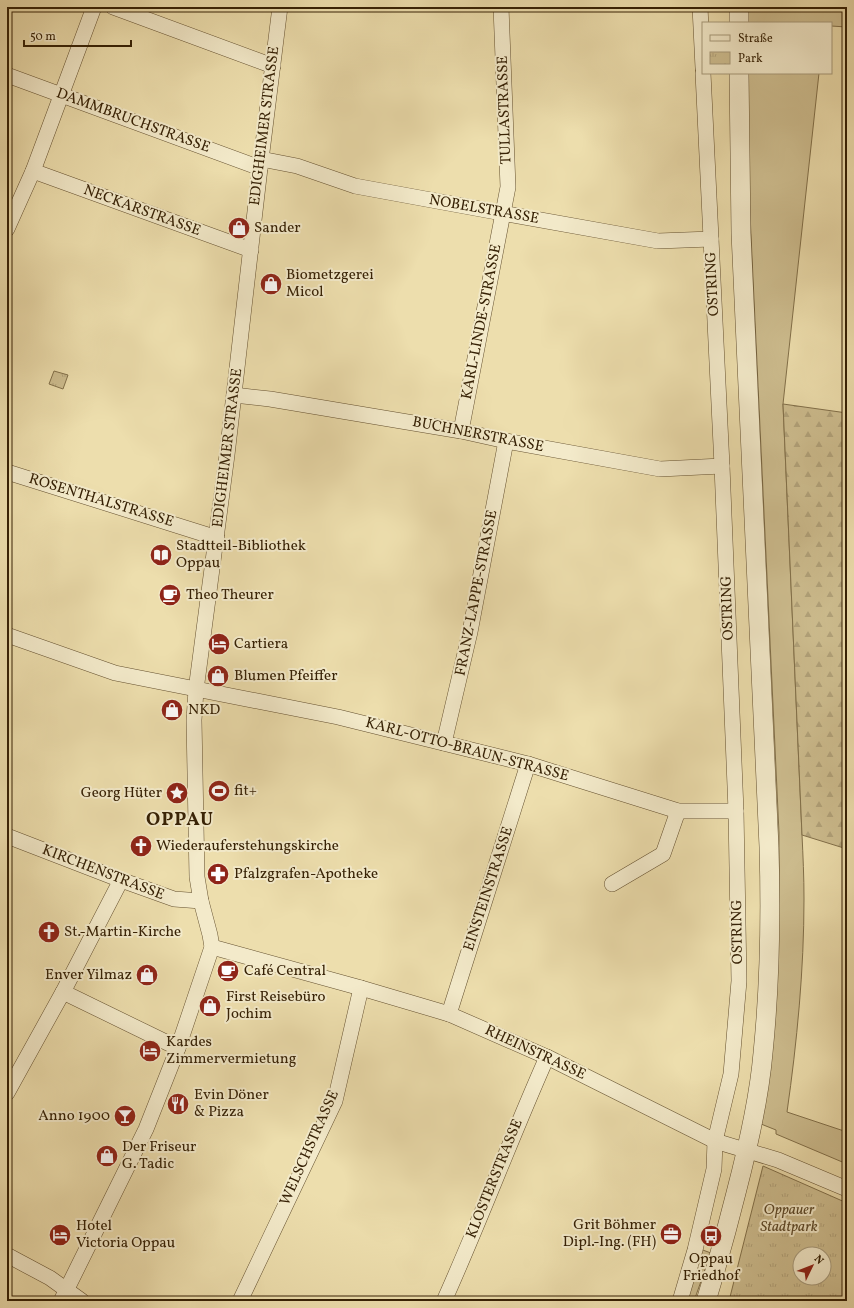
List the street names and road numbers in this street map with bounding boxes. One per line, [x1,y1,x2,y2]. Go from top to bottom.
street label: EDIGHEIMER STRASSE [245,45,285,207]
street label: TULLASTRASSE [493,55,517,165]
street label: DAMMBRUCHSTRASSE [53,83,213,159]
street label: NECKARSTRASSE [80,180,204,242]
street label: NOBELSTRASSE [427,190,541,230]
street label: KARL-LINDE-STRASSE [457,243,507,401]
street label: OSTRING [701,251,725,317]
street label: EDIGHEIMER STRASSE [208,367,248,529]
street label: BUCHNERSTRASSE [411,412,545,458]
street label: ROSENTHALSTRASSE [26,469,176,533]
street label: FRANZ-LAPPE-STRASSE [451,508,503,678]
street label: OSTRING [716,575,740,641]
street label: KARL-OTTO-BRAUN-STRASSE [363,713,571,787]
street label: EINSTEINSTRASSE [459,824,519,954]
street label: KIRCHENSTRASSE [39,840,167,906]
street label: OSTRING [727,899,749,965]
street label: RHEINSTRASSE [481,1020,589,1086]
street label: WELSCHSTRASSE [275,1087,345,1209]
street label: KLOSTERSTRASSE [461,1116,529,1242]

